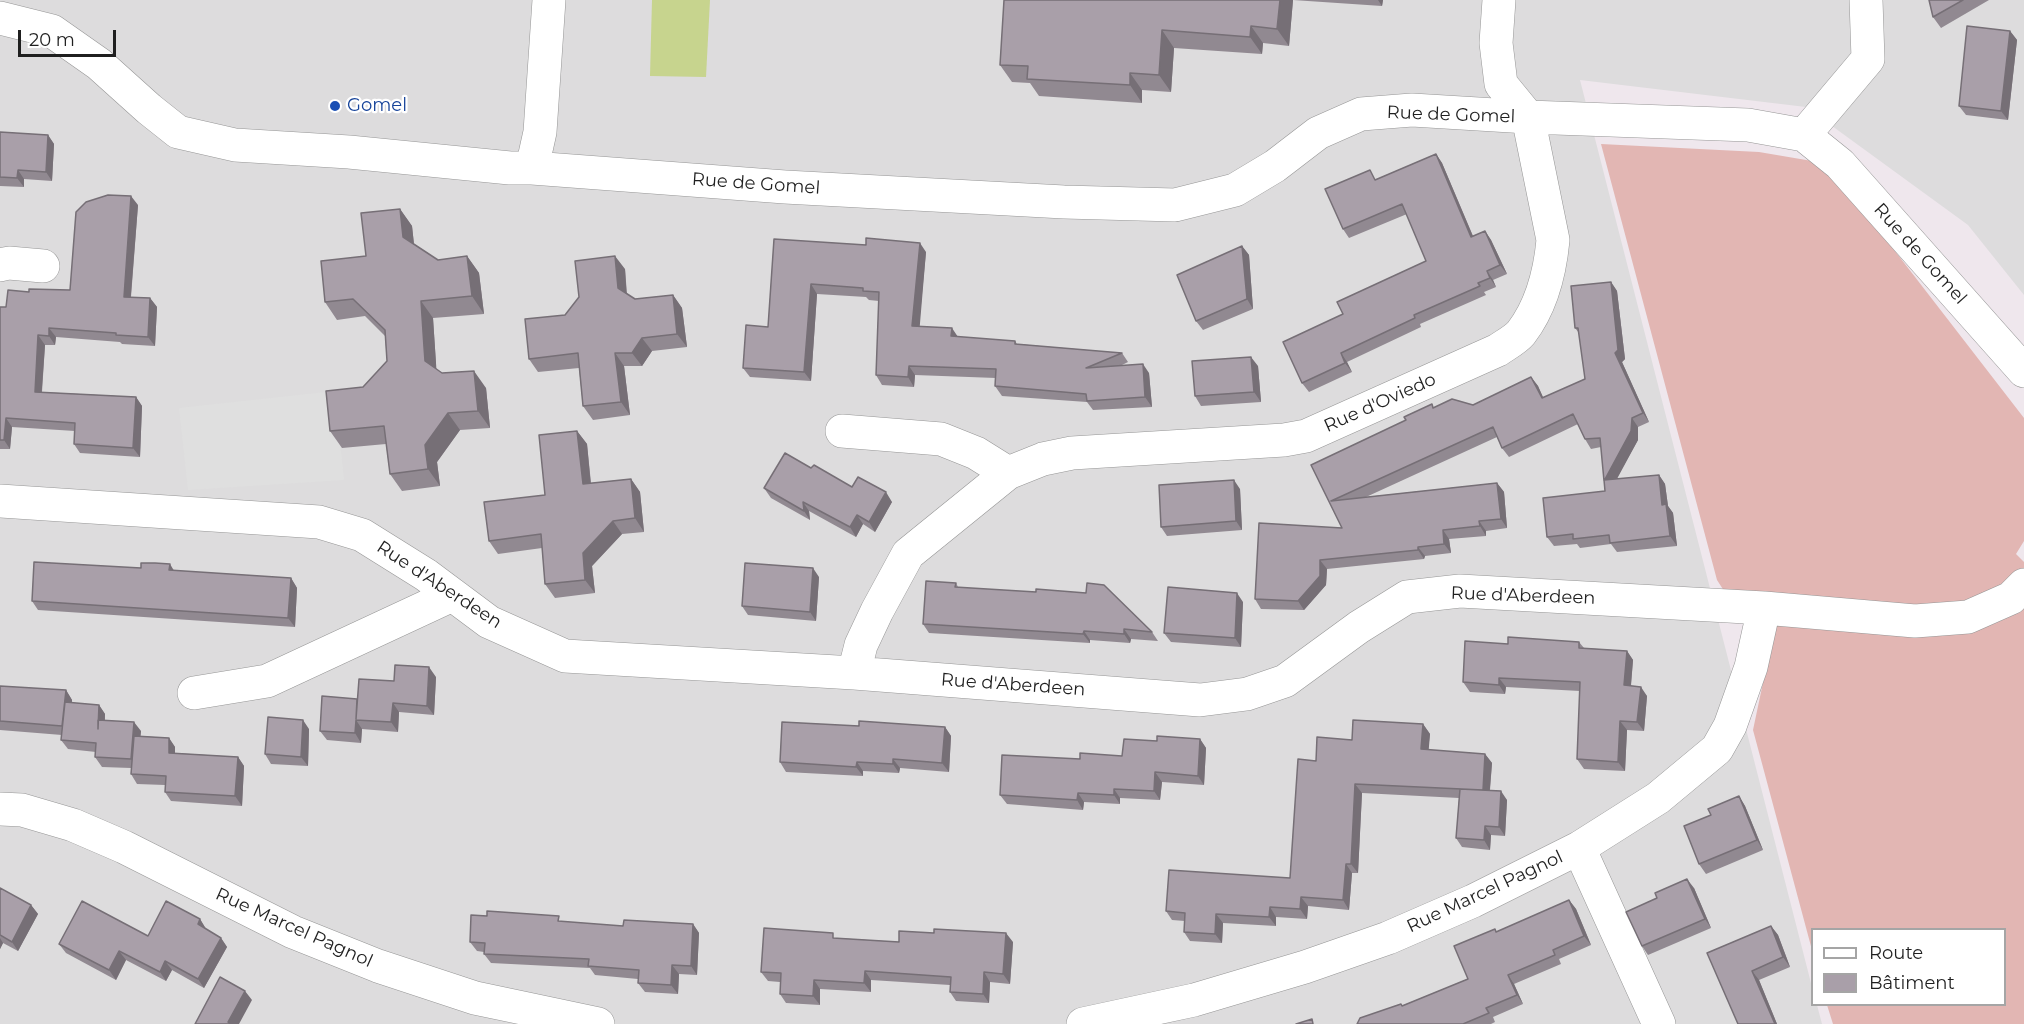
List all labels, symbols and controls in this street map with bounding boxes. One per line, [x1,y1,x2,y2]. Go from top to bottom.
scale bar [21,18,118,56]
text: 20 m [29,29,75,51]
place label: Gomel [347,95,407,117]
marker: Gomel [328,99,342,113]
street label: Rue de Gomel [1386,102,1516,128]
street label: Rue de Gomel [691,169,821,199]
street label: Rue de Gomel [1869,199,1971,309]
street label: Rue d'Oviedo [1321,369,1439,437]
street label: Rue d'Aberdeen [372,537,506,633]
street label: Rue d'Aberdeen [1450,583,1596,609]
street label: Rue d'Aberdeen [940,669,1086,701]
street label: Rue Marcel Pagnol [1403,846,1567,938]
street label: Rue Marcel Pagnol [212,884,376,972]
legend [1811,928,2006,1006]
text: Route [1869,942,1923,964]
text: Bâtiment [1869,972,1955,994]

